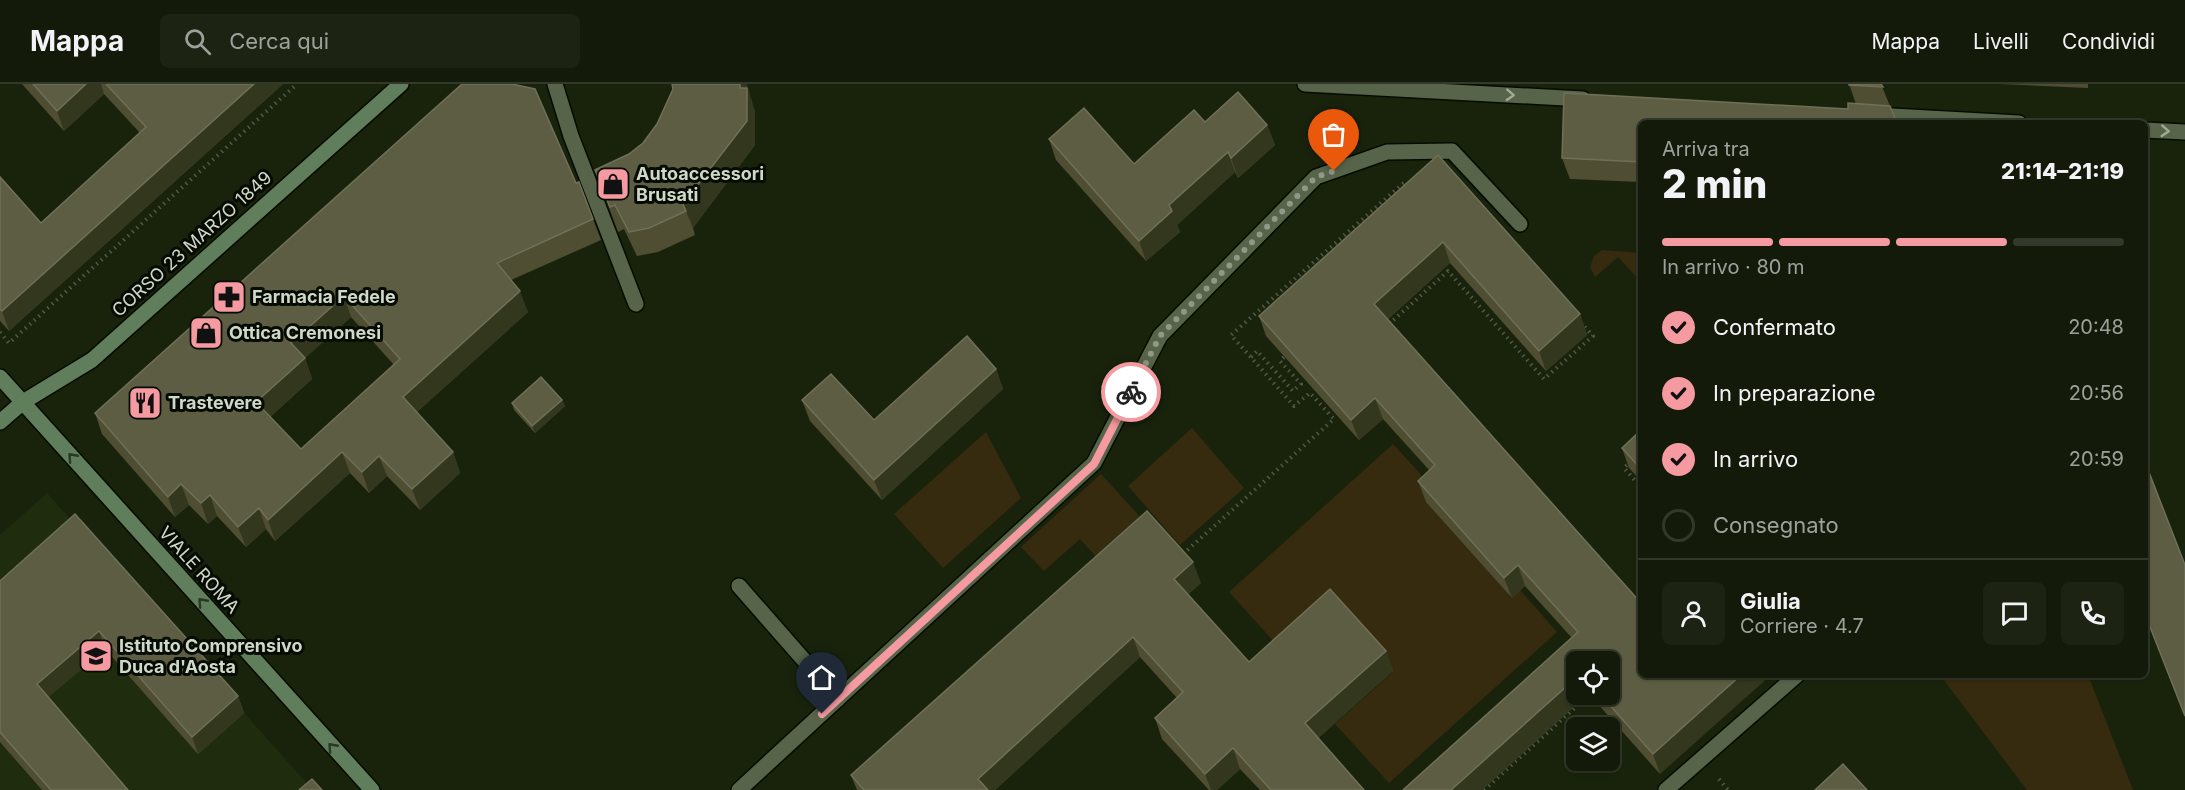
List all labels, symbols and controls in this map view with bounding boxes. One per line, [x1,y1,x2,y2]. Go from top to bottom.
search box [160,14,580,68]
text: Mappa [30,24,124,58]
icon: search [181,25,214,58]
text: Cerca qui [229,28,329,54]
text: Mappa [1872,29,1940,54]
text: Livelli [1973,29,2029,54]
text: Condividi [2062,29,2155,54]
one-way arrow [1505,89,1514,102]
pin [1308,109,1359,171]
icon: bag [1317,118,1350,151]
one-way arrow [2160,124,2170,137]
text: Arriva tra [1662,137,1750,161]
text: 21:14–21:19 [2001,158,2124,184]
text: 2 min [1662,160,1767,207]
place label: Autoaccessori Brusati [636,163,764,205]
shop icon: Autoaccessori Brusati [595,166,631,202]
street label: CORSO 23 MARZO 1849 [108,167,276,321]
text: In arrivo · 80 m [1662,255,1805,279]
pharmacy icon: Farmacia Fedele [211,279,247,315]
place label: Farmacia Fedele [252,286,396,307]
icon: check [1662,311,1695,344]
text: Confermato [1713,314,1836,340]
shop icon: Ottica Cremonesi [188,315,224,351]
text: 20:48 [2068,315,2124,339]
place label: Ottica Cremonesi [229,322,381,343]
courier [1101,362,1161,422]
icon: bike [1115,376,1148,409]
icon: check [1662,377,1695,410]
text: In preparazione [1713,380,1875,406]
text: 20:56 [2069,381,2124,405]
restaurant icon: Trastevere [127,385,163,421]
place label: Trastevere [168,392,263,413]
icon: check [1662,443,1695,476]
text: In arrivo [1713,446,1798,472]
text: 20:59 [2069,447,2124,471]
one-way arrow [68,453,79,463]
text: Consegnato [1713,512,1839,538]
street label: VIALE ROMA [155,522,244,617]
button: person [1662,582,1725,645]
button: chat [1983,582,2046,645]
button: phone [2061,582,2124,645]
text: Giulia [1740,588,1801,614]
one-way arrow [198,598,209,608]
text: Corriere · 4.7 [1740,614,1864,638]
place label: Istituto Comprensivo Duca d'Aosta [119,635,303,677]
school or university icon: Istituto Comprensivo Duca d'Aosta [78,638,114,674]
map controls [1566,651,1620,771]
button: locate [1566,651,1620,705]
pin [796,652,847,714]
icon: home [805,661,838,694]
button: layers [1566,717,1620,771]
one-way arrow [329,743,340,754]

